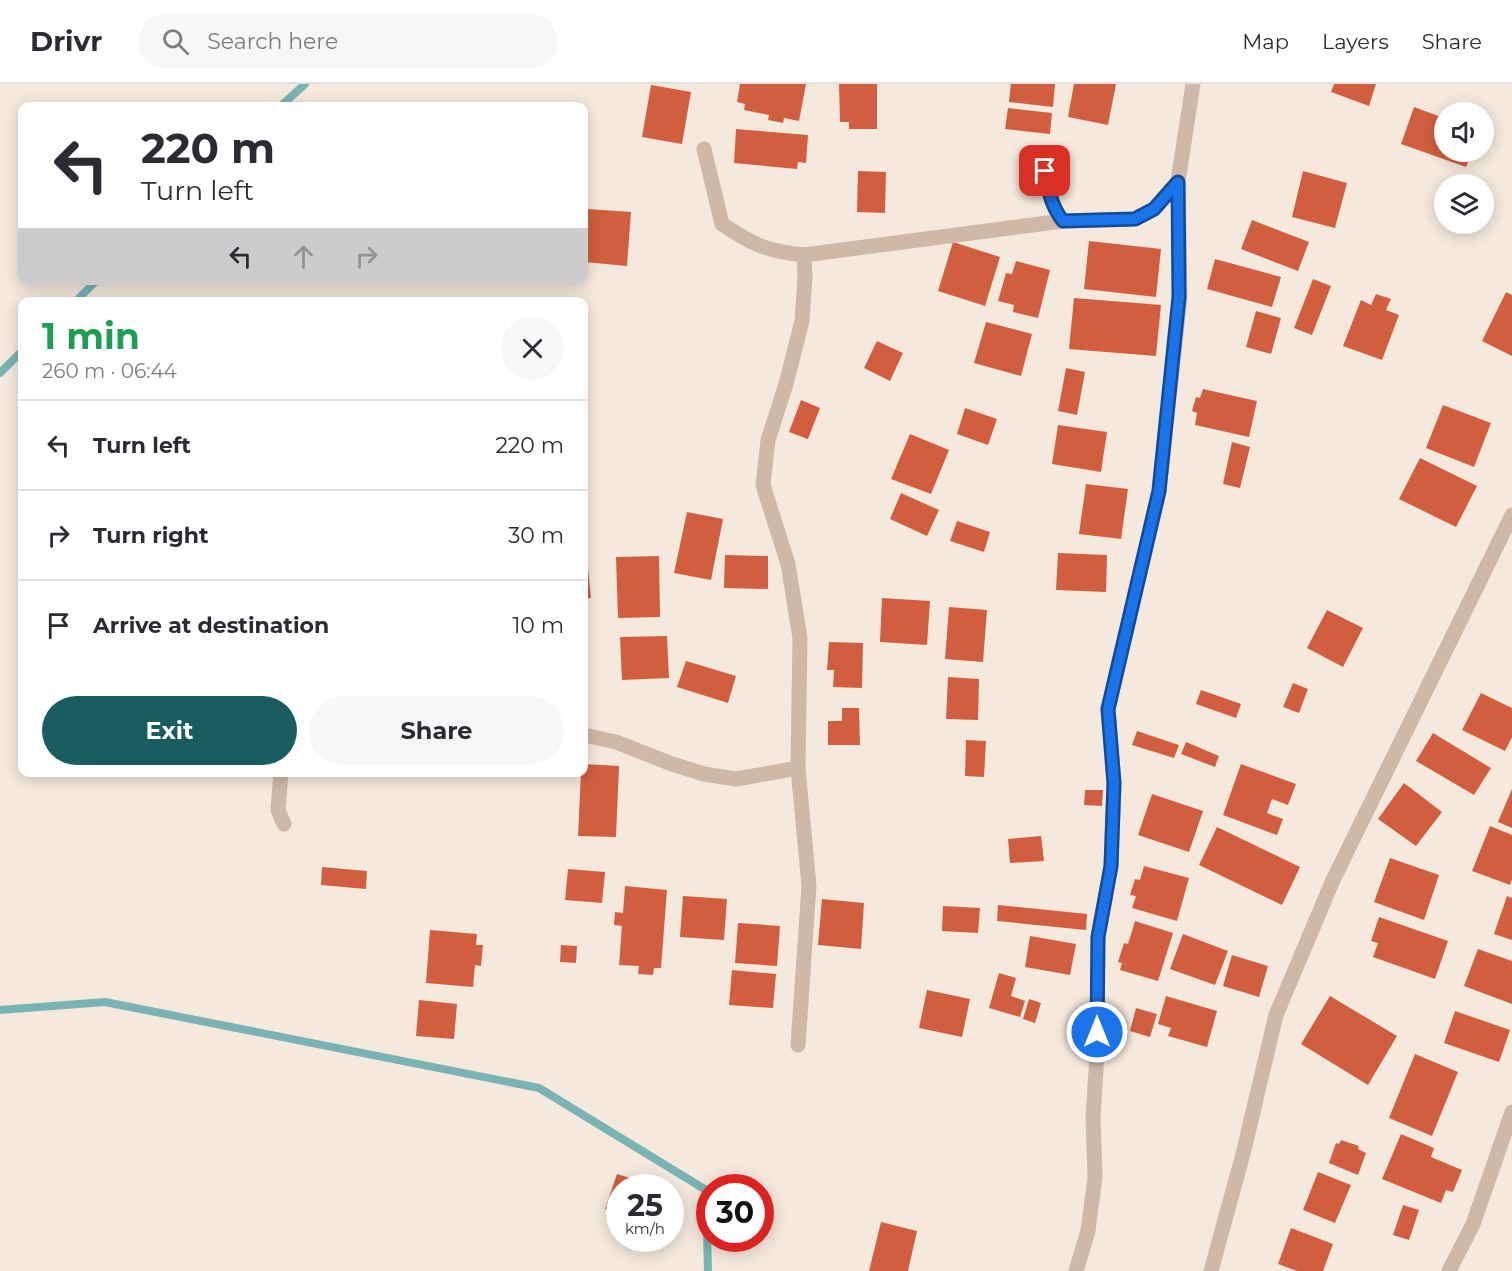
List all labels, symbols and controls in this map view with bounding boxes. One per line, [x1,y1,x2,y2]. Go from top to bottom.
search box [138,14,558,68]
text: Drivr [30,24,102,58]
icon: search [159,25,192,58]
text: Search here [207,28,338,55]
text: Map [1242,29,1289,54]
text: Layers [1322,29,1389,54]
text: Share [1422,29,1482,54]
map controls [1434,102,1494,234]
button: sound [1434,102,1494,162]
text: 220 m [141,122,275,174]
icon: left [42,126,120,204]
pin [1019,145,1070,196]
icon: arrive [1028,154,1061,187]
text: Turn left [141,174,254,207]
button: layers [1434,174,1494,234]
icon: left [224,240,257,273]
icon: ahead [287,240,320,273]
icon: right [350,240,383,273]
text: 1 min [42,314,140,358]
button: close [501,317,564,380]
text: 260 m · 06:44 [42,359,177,383]
icon: left [42,429,75,462]
text: Turn left [93,432,191,459]
text: 220 m [495,432,564,459]
icon: right [42,519,75,552]
text: Turn right [93,522,208,549]
text: 30 m [508,522,564,549]
icon: arrive [42,609,75,642]
text: Arrive at destination [93,612,329,639]
text: 10 m [512,612,564,639]
button: Exit [42,696,297,765]
button: Share [309,696,564,765]
position arrow [1065,1000,1129,1064]
speed limit sign: 30 [696,1174,774,1252]
text: 25 [627,1187,663,1224]
text: km/h [625,1219,665,1238]

